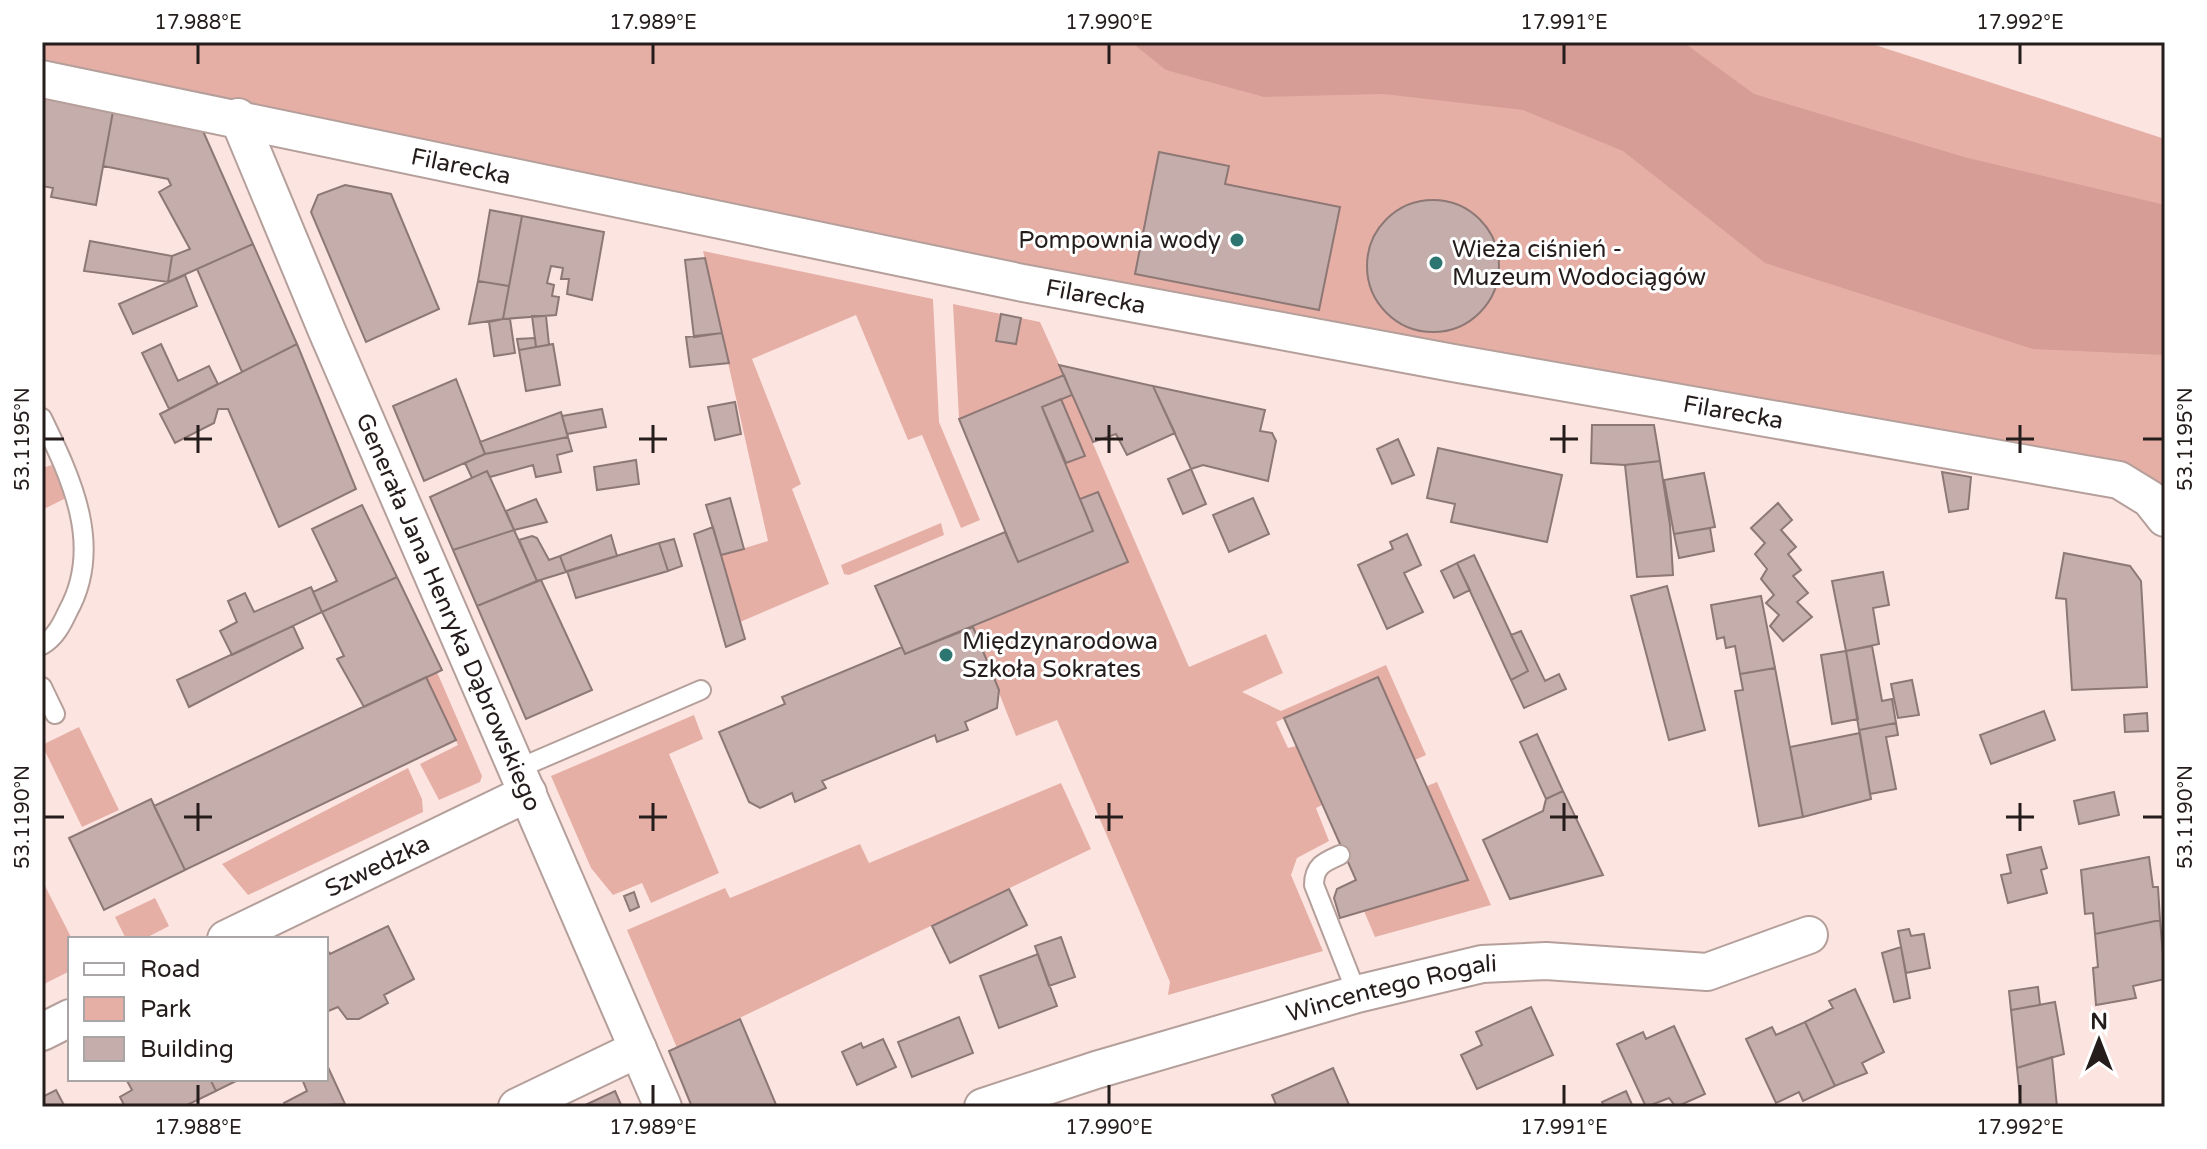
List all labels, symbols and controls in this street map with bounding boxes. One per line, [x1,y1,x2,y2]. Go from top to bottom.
text: 17.988°E [154,11,242,35]
text: 17.989°E [609,11,697,35]
text: 17.990°E [1065,11,1153,35]
text: 17.991°E [1520,11,1608,35]
text: 17.992°E [1976,11,2064,35]
street label: Filarecka [408,142,514,191]
place label: Pompownia wody [1018,226,1221,255]
marker: Pompownia wody [1228,231,1246,249]
place label: Wieża ciśnień - Muzeum Wodociągów [1452,235,1706,292]
marker: Wieża ciśnień - Muzeum Wodociągów [1427,254,1445,272]
street label: Filarecka [1043,273,1148,320]
text: 53.1195°N [11,387,35,491]
text: 53.1195°N [2174,387,2198,491]
street label: Filarecka [1681,389,1786,435]
street label: Generała Jana Henryka Dąbrowskiego [350,409,548,816]
place label: Międzynarodowa Szkoła Sokrates [962,627,1158,684]
marker: Międzynarodowa Szkoła Sokrates [937,646,955,664]
text: 53.1190°N [11,765,35,869]
text: 53.1190°N [2174,765,2198,869]
street label: Szwedzka [320,828,434,903]
legend [68,937,328,1081]
street label: Wincentego Rogali [1283,949,1497,1028]
text: Road [140,955,200,984]
text: Park [140,995,191,1024]
north arrow [2059,1001,2139,1081]
text: N [2090,1009,2108,1035]
text: Building [140,1035,234,1064]
text: 17.988°E [154,1116,242,1140]
text: 17.989°E [609,1116,697,1140]
text: 17.990°E [1065,1116,1153,1140]
text: 17.991°E [1520,1116,1608,1140]
text: 17.992°E [1976,1116,2064,1140]

